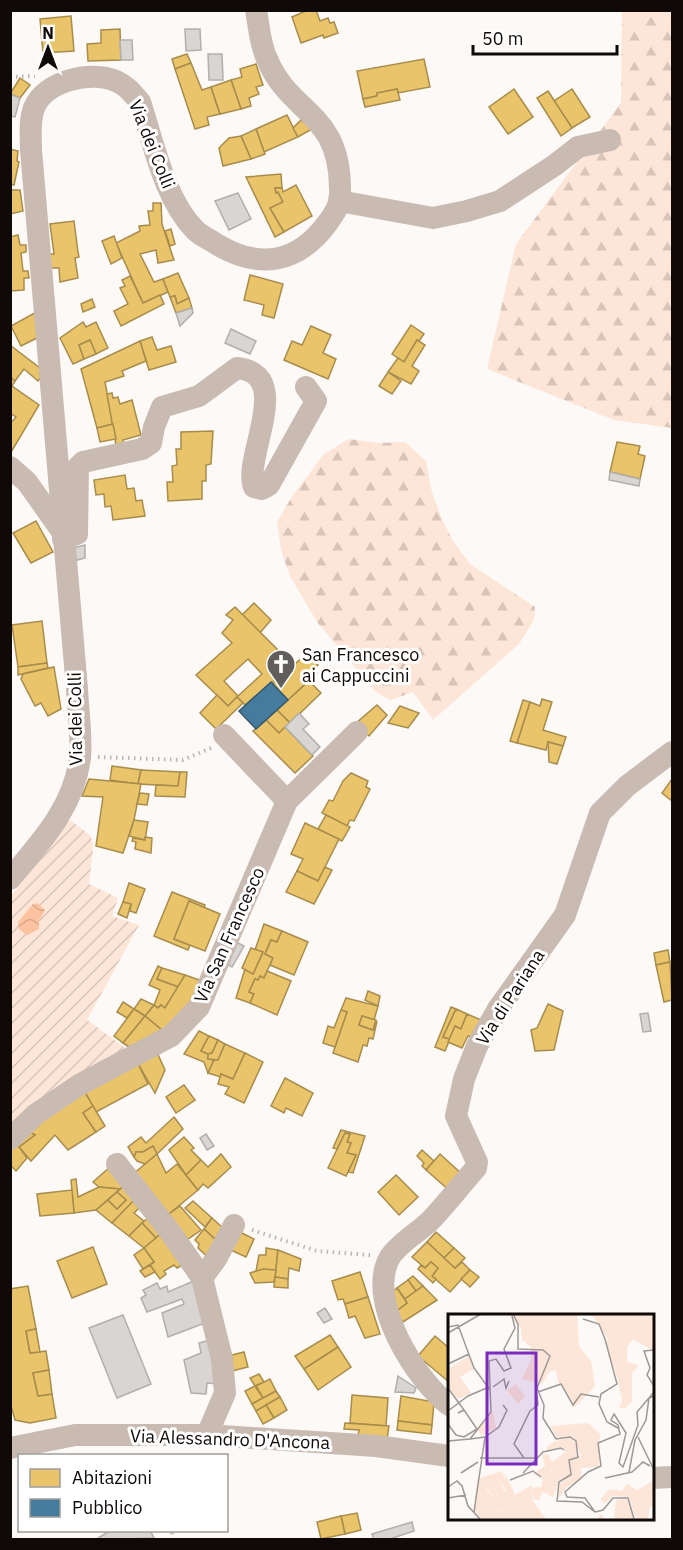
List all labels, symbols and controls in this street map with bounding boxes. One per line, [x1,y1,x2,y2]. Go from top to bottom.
north arrow [18,18,78,78]
scale bar [473,18,617,56]
text: N [42,23,54,43]
text: 50 m [482,27,524,50]
street label: Via dei Colli [124,96,180,192]
place label: San Francesco ai Cappuccini [302,643,419,687]
church icon: San Francesco ai Cappuccini [265,648,297,690]
street label: Via dei Colli [63,672,87,766]
street label: Via San Francesco [189,863,269,1007]
street label: Via di Pariana [471,945,550,1049]
inset map [448,1314,653,1520]
street label: Via Alessandro D'Ancona [130,1424,331,1454]
legend [18,1454,228,1532]
text: Abitazioni [72,1466,152,1489]
text: Pubblico [72,1496,142,1519]

